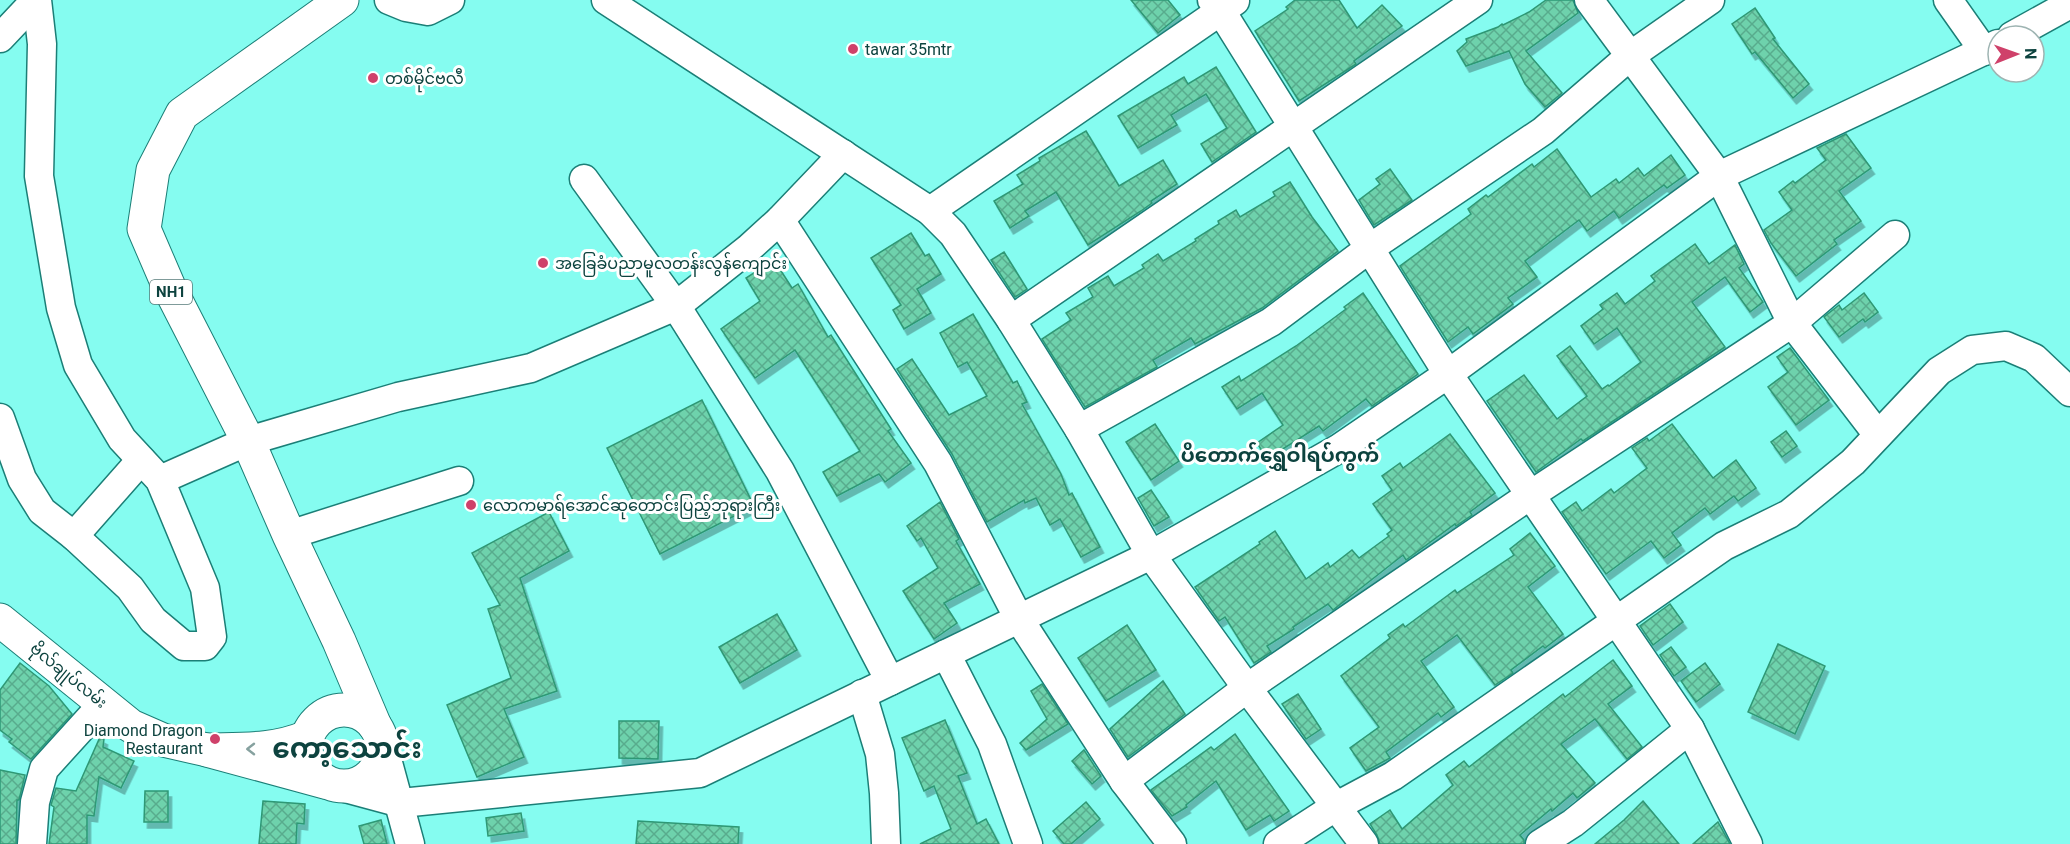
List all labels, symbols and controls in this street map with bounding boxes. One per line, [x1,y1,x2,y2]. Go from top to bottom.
north arrow [1986,24,2046,84]
place label: tawar 35mtr [865,40,952,59]
marker: tawar 35mtr [846,42,860,56]
text: N [2021,48,2040,60]
place label: တစ်မိုင်ဗလီ [385,67,464,93]
marker: တစ်မိုင်ဗလီ [366,71,380,85]
place label: အခြေခံပညာမူလတန်းလွန်ကျောင်း [555,252,787,278]
marker: အခြေခံပညာမူလတန်းလွန်ကျောင်း [536,256,550,270]
road number: NH1 [150,280,192,304]
district label: ပိတောက်ရွှေဝါရပ်ကွက် [1181,442,1379,471]
place label: လောကမာရ်အောင်ဆုတောင်းပြည့်ဘုရားကြီး [483,494,780,520]
marker: လောကမာရ်အောင်ဆုတောင်းပြည့်ဘုရားကြီး [464,498,478,512]
street label: ဗိုလ်ချုပ်လမ်း [23,637,112,716]
place label: Diamond Dragon Restaurant [84,721,203,758]
district label: ကော့သောင်း [272,729,422,767]
marker: Diamond Dragon Restaurant [208,732,222,746]
one-way arrow [246,743,255,755]

